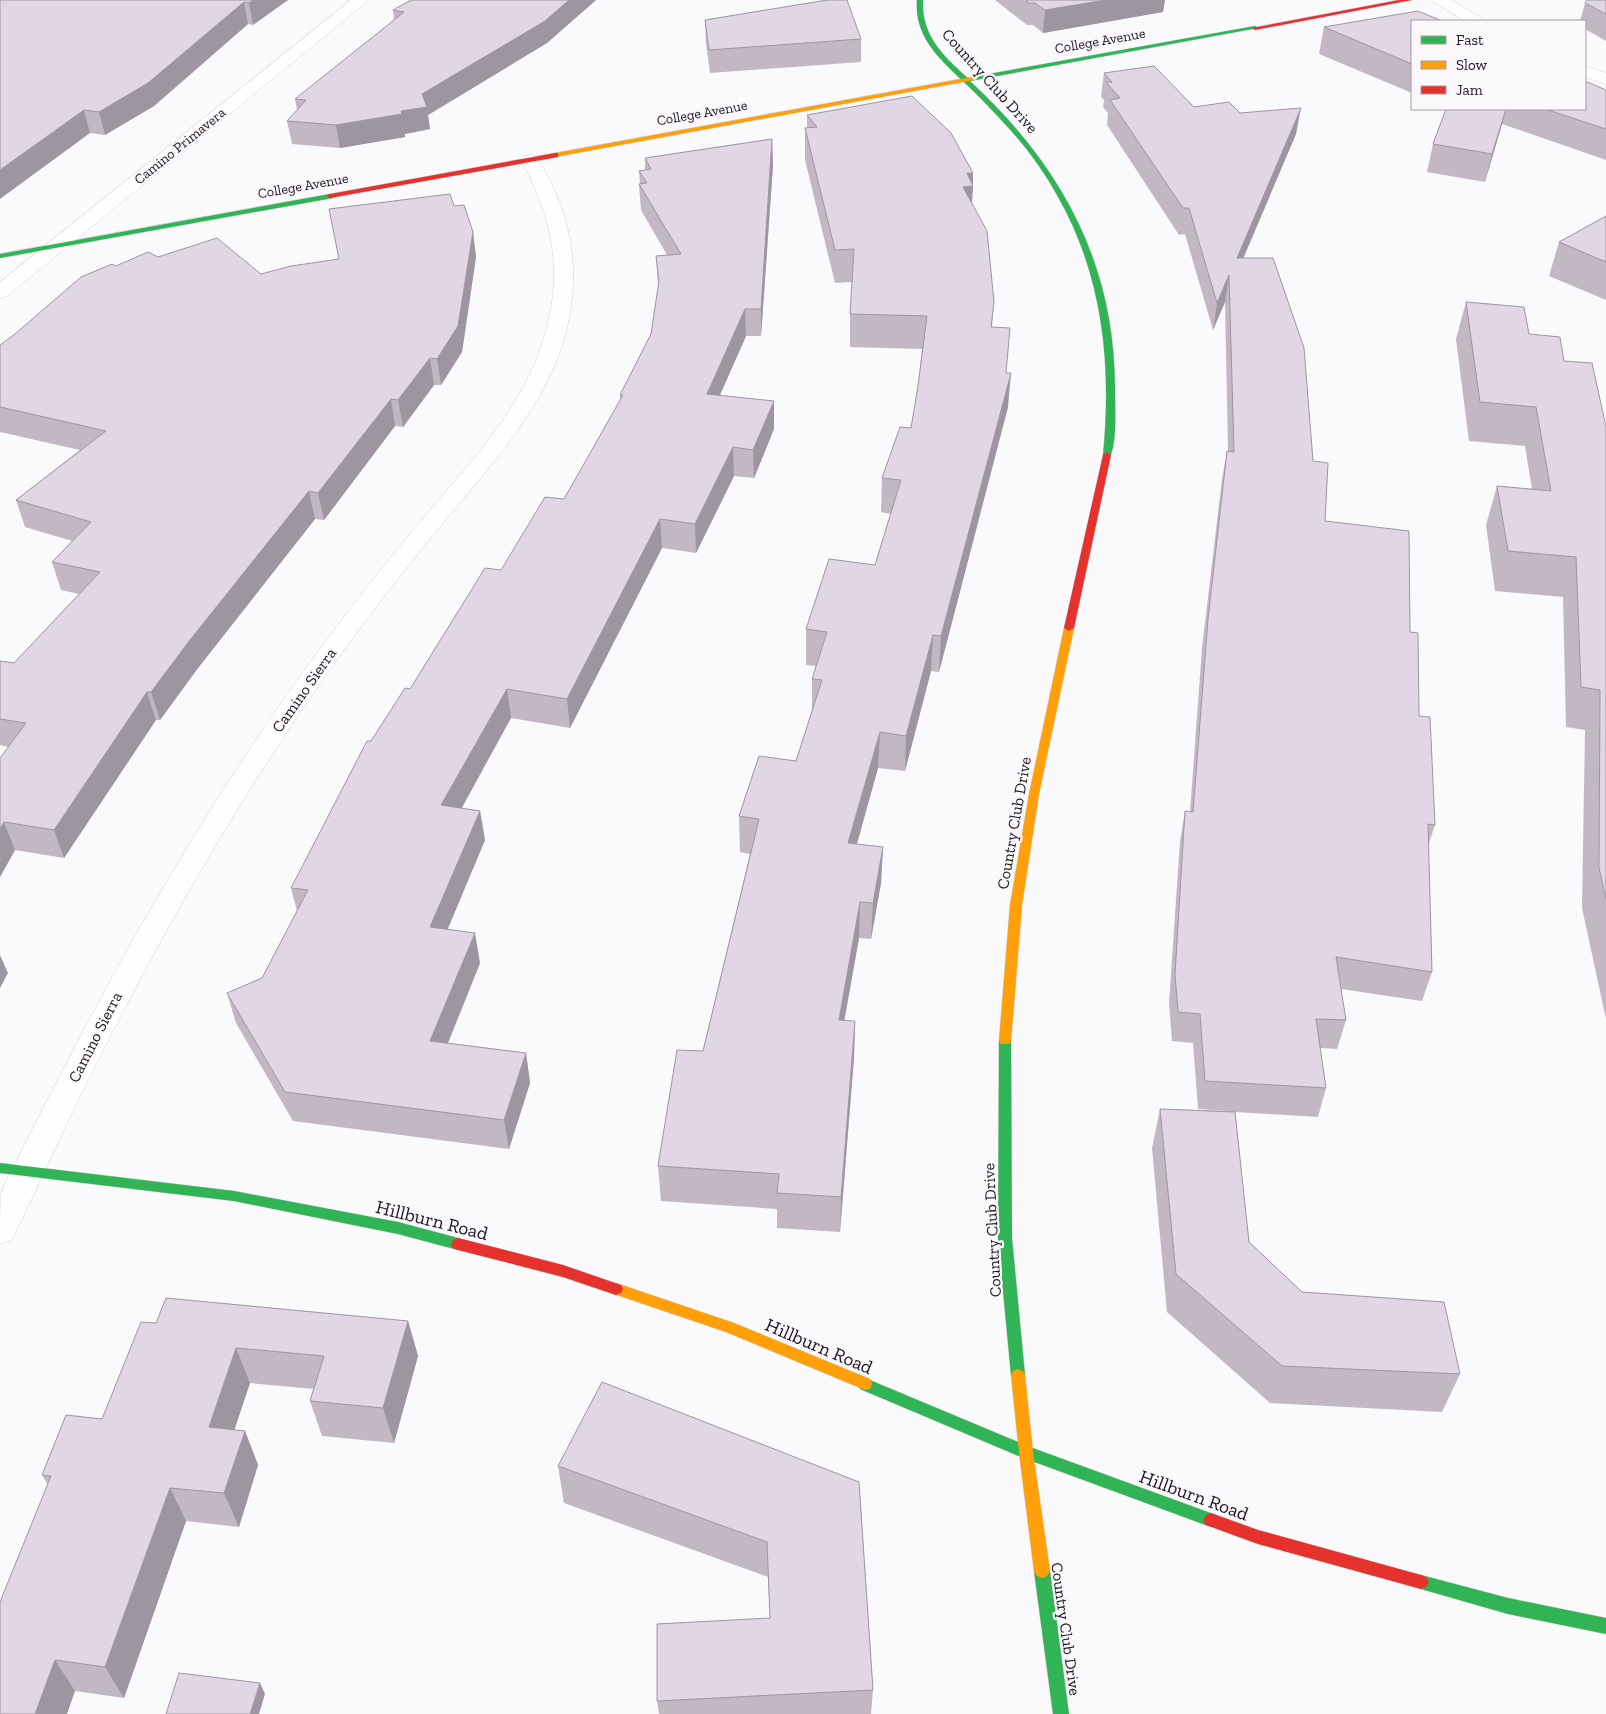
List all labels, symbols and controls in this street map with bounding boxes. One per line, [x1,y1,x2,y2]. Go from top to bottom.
legend [1411,20,1586,110]
street label: Country Club Drive [938,25,1042,137]
street label: College Avenue [1053,25,1147,57]
text: Fast [1456,31,1484,49]
text: Slow [1456,56,1488,74]
text: Jam [1456,81,1483,99]
street label: College Avenue [655,97,749,129]
street label: Camino Primavera [131,104,229,188]
street label: College Avenue [256,170,350,202]
street label: Camino Sierra [268,644,340,736]
street label: Country Club Drive [993,755,1035,891]
street label: Camino Sierra [64,988,126,1085]
street label: Country Club Drive [979,1163,1005,1297]
street label: Hillburn Road [374,1195,491,1245]
street label: Hillburn Road [762,1313,877,1379]
street label: Hillburn Road [1136,1465,1252,1526]
street label: Country Club Drive [1047,1561,1085,1697]

